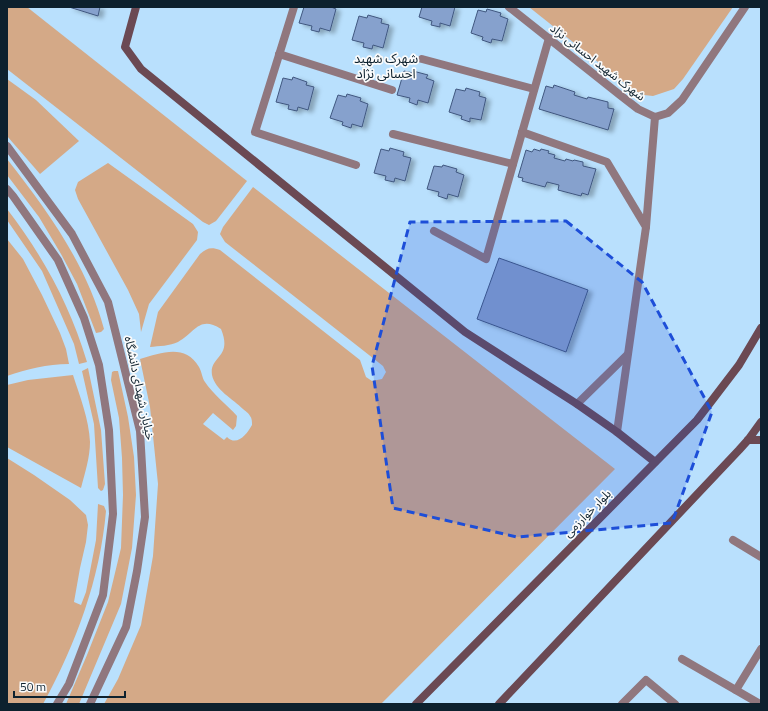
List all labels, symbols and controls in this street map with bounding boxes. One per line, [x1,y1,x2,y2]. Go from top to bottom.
street label: شهرک شهید احسانی نژاد [546,19,650,105]
district label: شهرک شهید احسانی نژاد [354,48,418,83]
street label: خیابان شهدای دانشگاه [120,334,160,442]
street label: بلوار خوارزمی [559,485,615,541]
scale bar [14,673,125,699]
text: 50 m [20,677,46,696]

